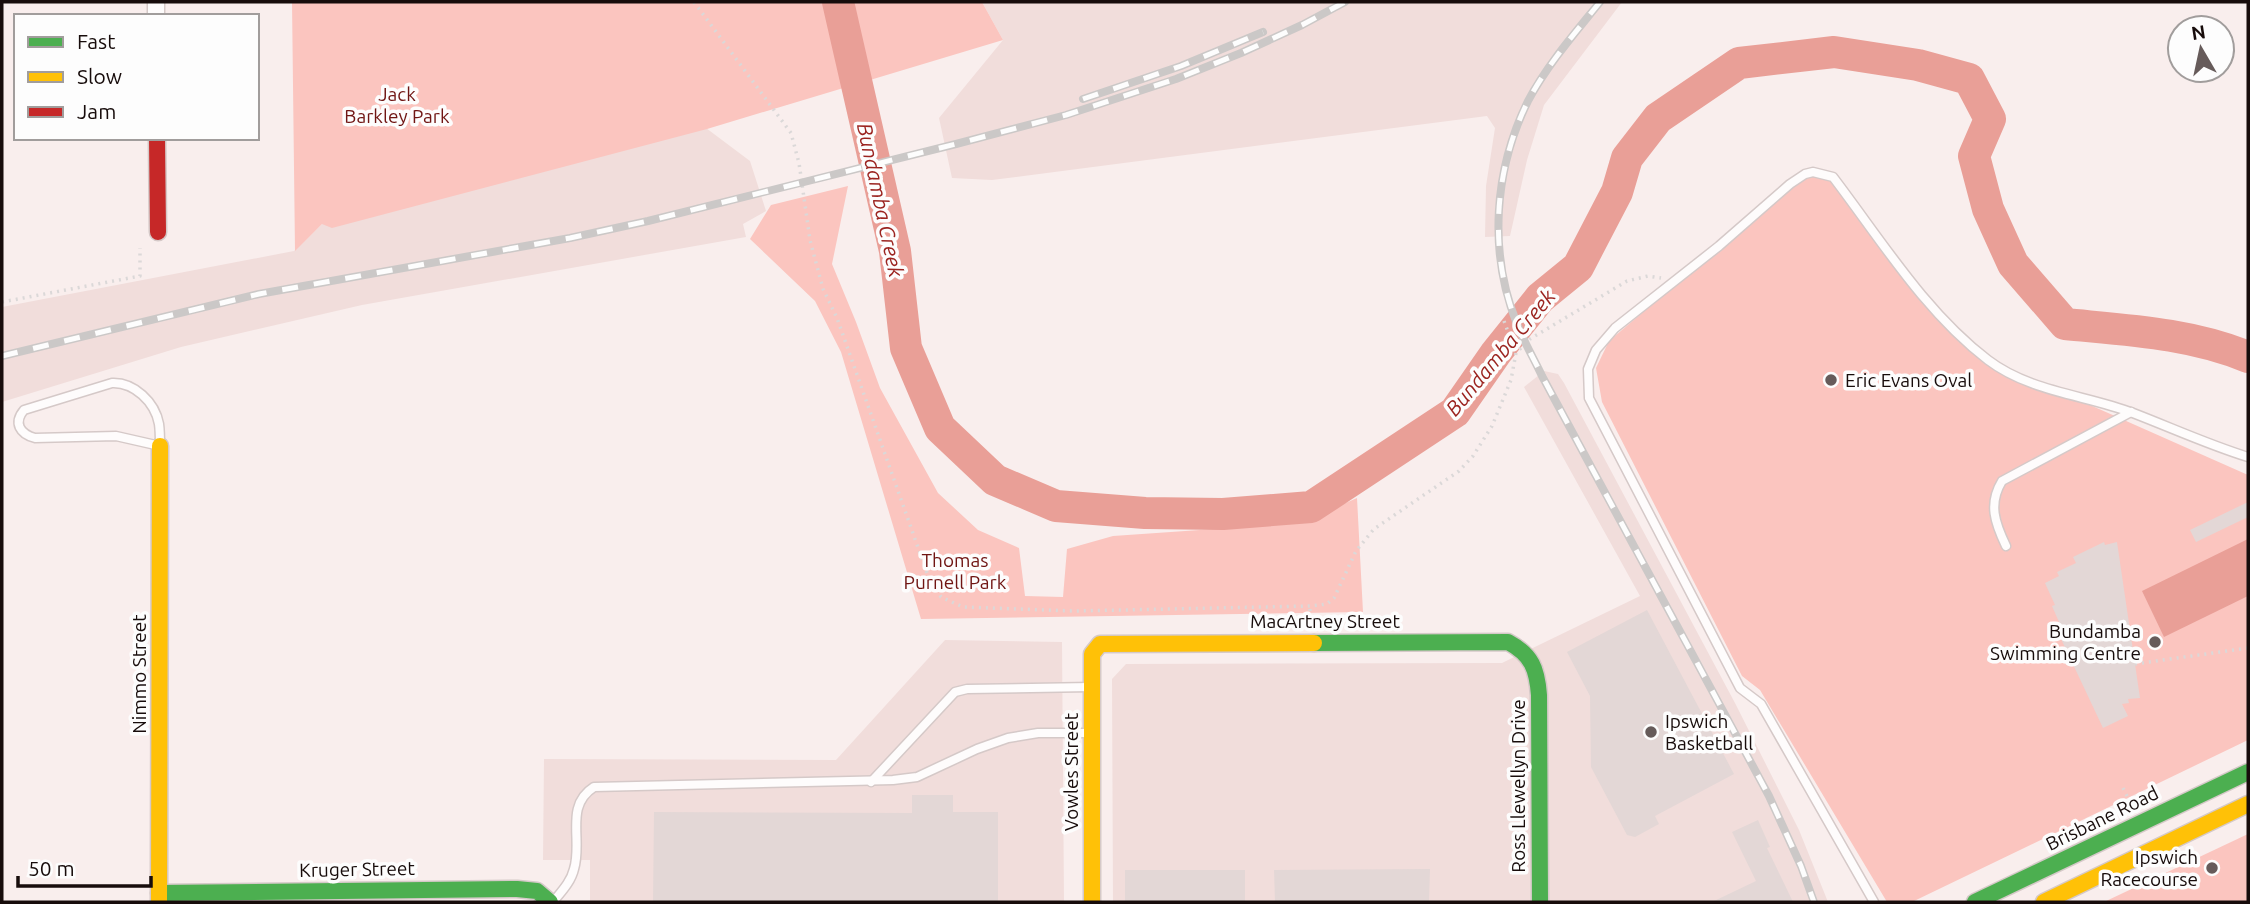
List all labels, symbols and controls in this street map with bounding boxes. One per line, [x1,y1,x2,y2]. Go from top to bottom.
legend [14,14,259,140]
north arrow [2166,14,2236,84]
text: N [2190,20,2207,44]
text: Fast [77,29,115,53]
text: Slow [77,64,122,88]
park label: Jack Barkley Park [344,83,450,127]
text: Jam [77,99,116,123]
water label: Bundamba Creek [853,121,909,280]
water label: Bundamba Creek [1440,284,1560,420]
place label: Eric Evans Oval [1845,369,1972,391]
marker: Eric Evans Oval [1823,372,1839,388]
park label: Thomas Purnell Park [904,549,1007,593]
street label: MacArtney Street [1250,610,1401,632]
street label: Nimmo Street [128,614,150,734]
place label: Bundamba Swimming Centre [1990,620,2141,664]
marker: Bundamba Swimming Centre [2147,634,2163,650]
street label: Ross Llewellyn Drive [1507,699,1529,873]
place label: Ipswich Basketball [1665,710,1753,754]
street label: Vowles Street [1060,712,1082,831]
marker: Ipswich Basketball [1643,724,1659,740]
street label: Brisbane Road [2042,781,2162,855]
scale bar [18,844,150,888]
place label: Ipswich Racecourse [2100,846,2198,890]
text: 50 m [28,856,75,880]
street label: Kruger Street [299,857,416,881]
marker: Ipswich Racecourse [2204,860,2220,876]

